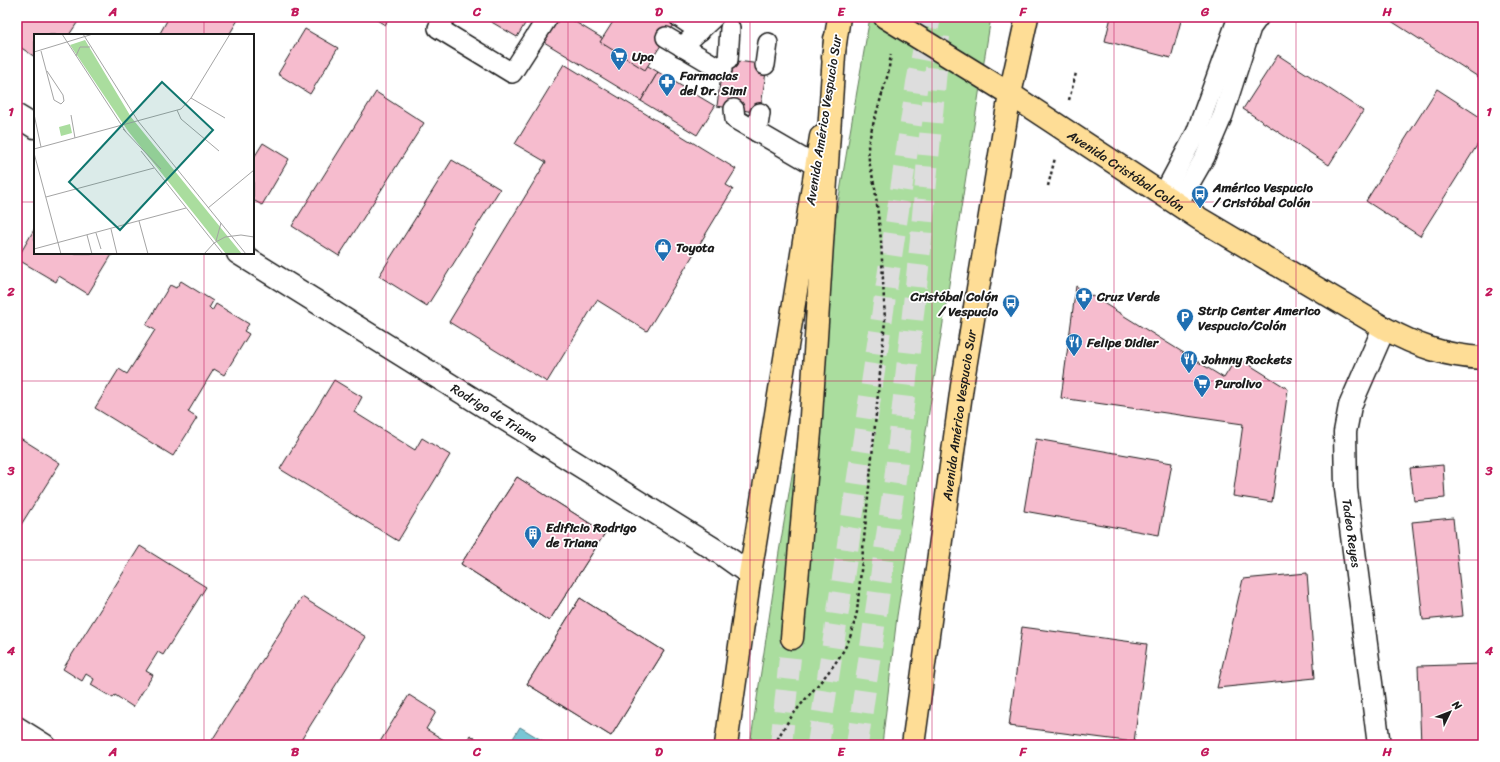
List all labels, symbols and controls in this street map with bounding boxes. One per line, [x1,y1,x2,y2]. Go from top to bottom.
text: A [108,0,117,23]
text: B [291,0,300,23]
text: C [472,0,482,23]
text: D [655,0,663,23]
text: E [837,0,846,23]
text: F [1018,0,1027,23]
text: G [1200,0,1210,23]
text: H [1381,0,1392,23]
street label: Avenida Américo Vespucio Sur [799,33,848,208]
inset map [34,34,254,254]
place label: Upa [632,45,654,68]
supermarket icon: Upa [609,46,629,71]
place label: Farmacias del Dr. Simi [679,64,748,102]
pharmacy icon: Farmacias del Dr. Simi [657,72,677,97]
text: 1 [8,100,14,123]
text: 1 [1486,100,1492,123]
street label: Avenida Cristóbal Colón [1062,123,1189,218]
place label: Américo Vespucio / Cristóbal Colón [1212,176,1313,214]
bus stop icon: Américo Vespucio / Cristóbal Colón [1190,184,1210,209]
place label: Toyota [676,236,715,259]
shop icon: Toyota [653,237,673,262]
text: 2 [6,280,15,303]
text: 2 [1484,280,1493,303]
place label: Cristóbal Colón / Vespucio [910,285,999,323]
place label: Cruz Verde [1096,285,1161,308]
pharmacy icon: Cruz Verde [1074,286,1094,311]
bus stop icon: Cristóbal Colón / Vespucio [1001,293,1021,318]
place label: Strip Center Americo Vespucio/Colón [1197,299,1321,337]
parking icon: Strip Center Americo Vespucio/Colón [1175,307,1195,332]
street label: Avenida Américo Vespucio Sur [935,327,983,503]
place label: Felipe Didier [1086,331,1160,354]
restaurant icon: Felipe Didier [1064,332,1084,357]
place label: Johnny Rockets [1201,348,1293,371]
restaurant icon: Johnny Rockets [1179,349,1199,374]
place label: Purolivo [1215,372,1262,395]
supermarket icon: Purolivo [1192,373,1212,398]
street label: Rodrigo de Triana [446,377,543,449]
text: 3 [6,459,15,482]
text: 3 [1484,459,1493,482]
street label: Tadeo Reyes [1335,497,1368,570]
place label: Edificio Rodrigo de Triana [546,516,637,554]
building icon: Edificio Rodrigo de Triana [523,524,543,549]
text: 4 [6,639,16,662]
text: 4 [1484,639,1494,662]
north arrow [1430,692,1470,732]
text: N [1447,696,1467,715]
text: A [108,740,117,762]
text: B [291,740,300,762]
text: C [472,740,482,762]
text: D [655,740,663,762]
text: E [837,740,846,762]
text: F [1018,740,1027,762]
text: G [1200,740,1210,762]
text: H [1381,740,1392,762]

